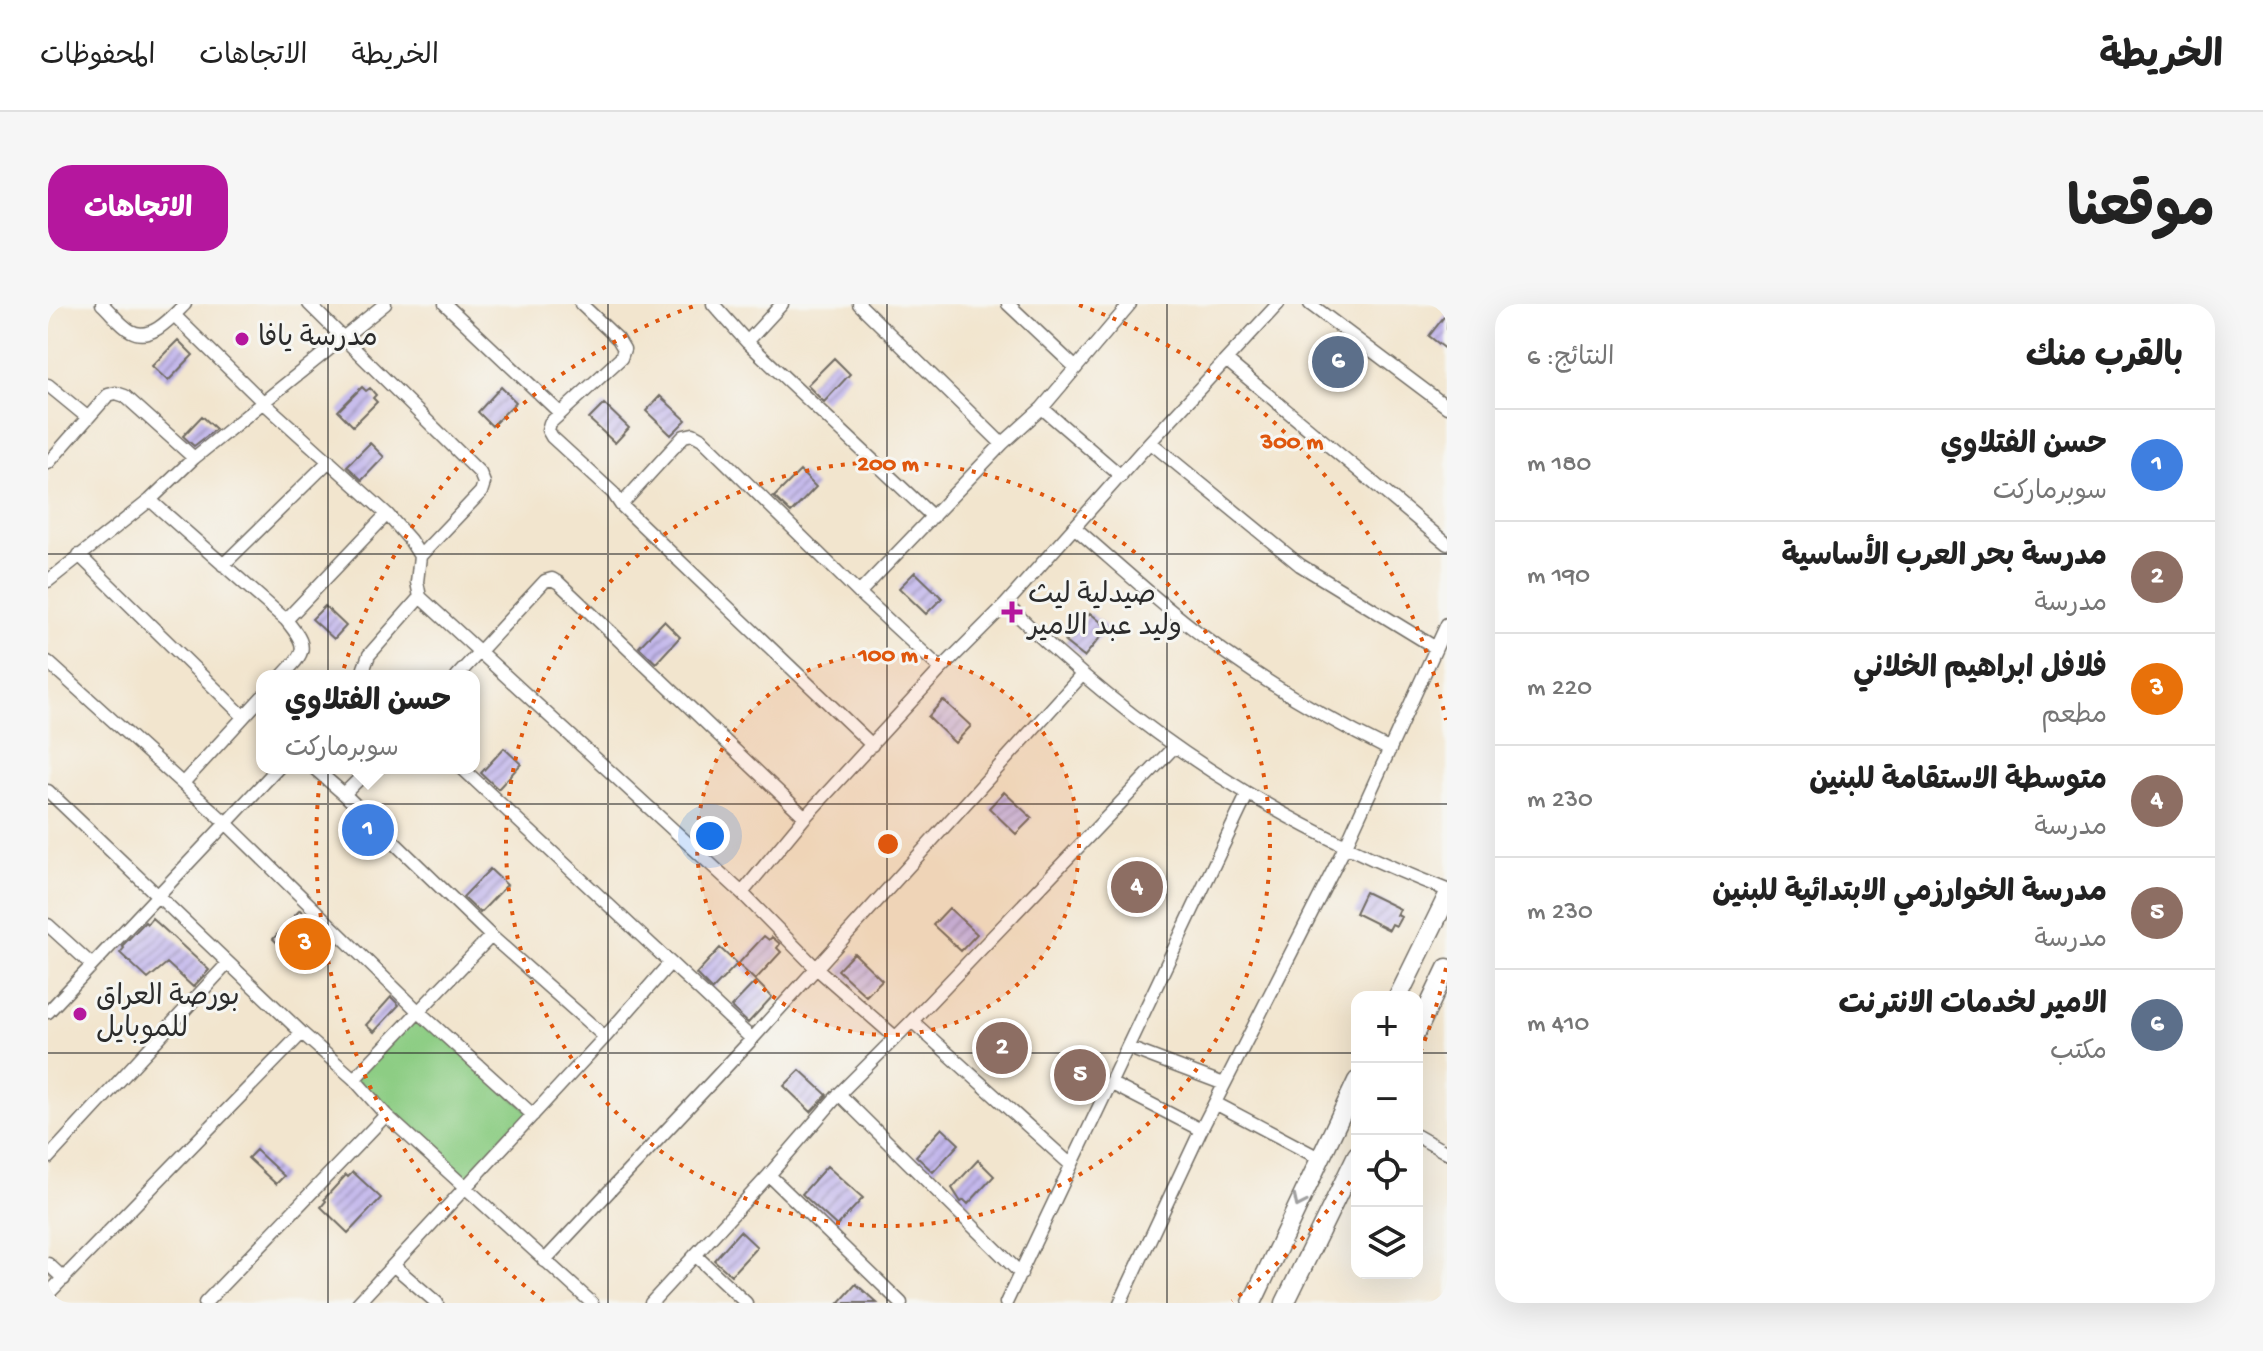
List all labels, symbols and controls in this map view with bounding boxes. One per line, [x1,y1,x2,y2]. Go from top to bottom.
text: الخريطة [2099,37,2223,81]
text: المحفوظات [40,41,155,74]
text: الاتجاهات [199,41,307,74]
text: الخريطة [351,41,439,74]
button: الاتجاهات [48,165,228,251]
text: موقعنا [2067,181,2215,247]
place label: مدرسة يافا [258,323,378,356]
marker: مدرسة يافا [233,330,251,348]
pin: 6 [1312,332,1364,392]
text: بالقرب منك [2026,339,2183,379]
text: النتائج: 6 [1527,344,1615,375]
text: 300 m [1260,429,1323,458]
text: حسن الفتلاوي [1940,429,2107,464]
text: 180 m [1527,450,1591,481]
text: 1 [2152,450,2162,481]
text: 200 m [857,451,919,480]
text: سوبرماركت [1993,478,2107,509]
text: مدرسة بحر العرب الأساسية [1782,541,2107,576]
text: 190 m [1527,562,1590,593]
text: 2 [2151,562,2163,593]
place label: صيدلية ليث وليد عبد الامير [1026,580,1182,645]
text: مدرسة [2035,590,2107,621]
marker: صيدلية ليث وليد عبد الامير [1003,603,1021,621]
text: 100 m [857,642,918,671]
text: فلافل ابراهيم الخلاني [1853,653,2107,688]
popup [256,670,480,774]
text: 220 m [1527,674,1592,705]
text: 3 [2150,674,2164,705]
text: حسن الفتلاوي [285,686,451,721]
text: مطعم [2041,702,2107,733]
text: سوبرماركت [285,735,399,766]
text: متوسطة الاستقامة للبنين [1809,765,2107,800]
text: 230 m [1527,786,1593,817]
text: 4 [2151,786,2163,817]
pin: 1 [342,800,394,860]
text: مدرسة [2035,814,2107,845]
your location [690,816,730,856]
centre of rings [874,830,902,858]
pin: 4 [1111,857,1163,917]
text: مدرسة الخوارزمي الابتدائية للبنين [1712,877,2107,912]
text: 230 m [1527,898,1593,929]
text: 5 [2150,898,2164,929]
pin: 3 [279,914,331,974]
text: مدرسة [2035,926,2107,957]
place label: بورصة العراق للموبايل [96,982,240,1047]
text: الامير لخدمات الانترنت [1838,989,2107,1024]
map controls [1351,991,1423,1279]
button: + [1351,991,1423,1063]
marker: بورصة العراق للموبايل [71,1005,89,1023]
text: 410 m [1527,1010,1589,1041]
text: 6 [2150,1010,2164,1041]
pin: 2 [976,1018,1028,1078]
text: مكتب [2050,1038,2107,1069]
pin: 5 [1054,1045,1106,1105]
button: − [1351,1063,1423,1135]
button: locate [1351,1135,1423,1207]
one-way arrow [1293,1194,1309,1209]
button: layers [1351,1207,1423,1279]

